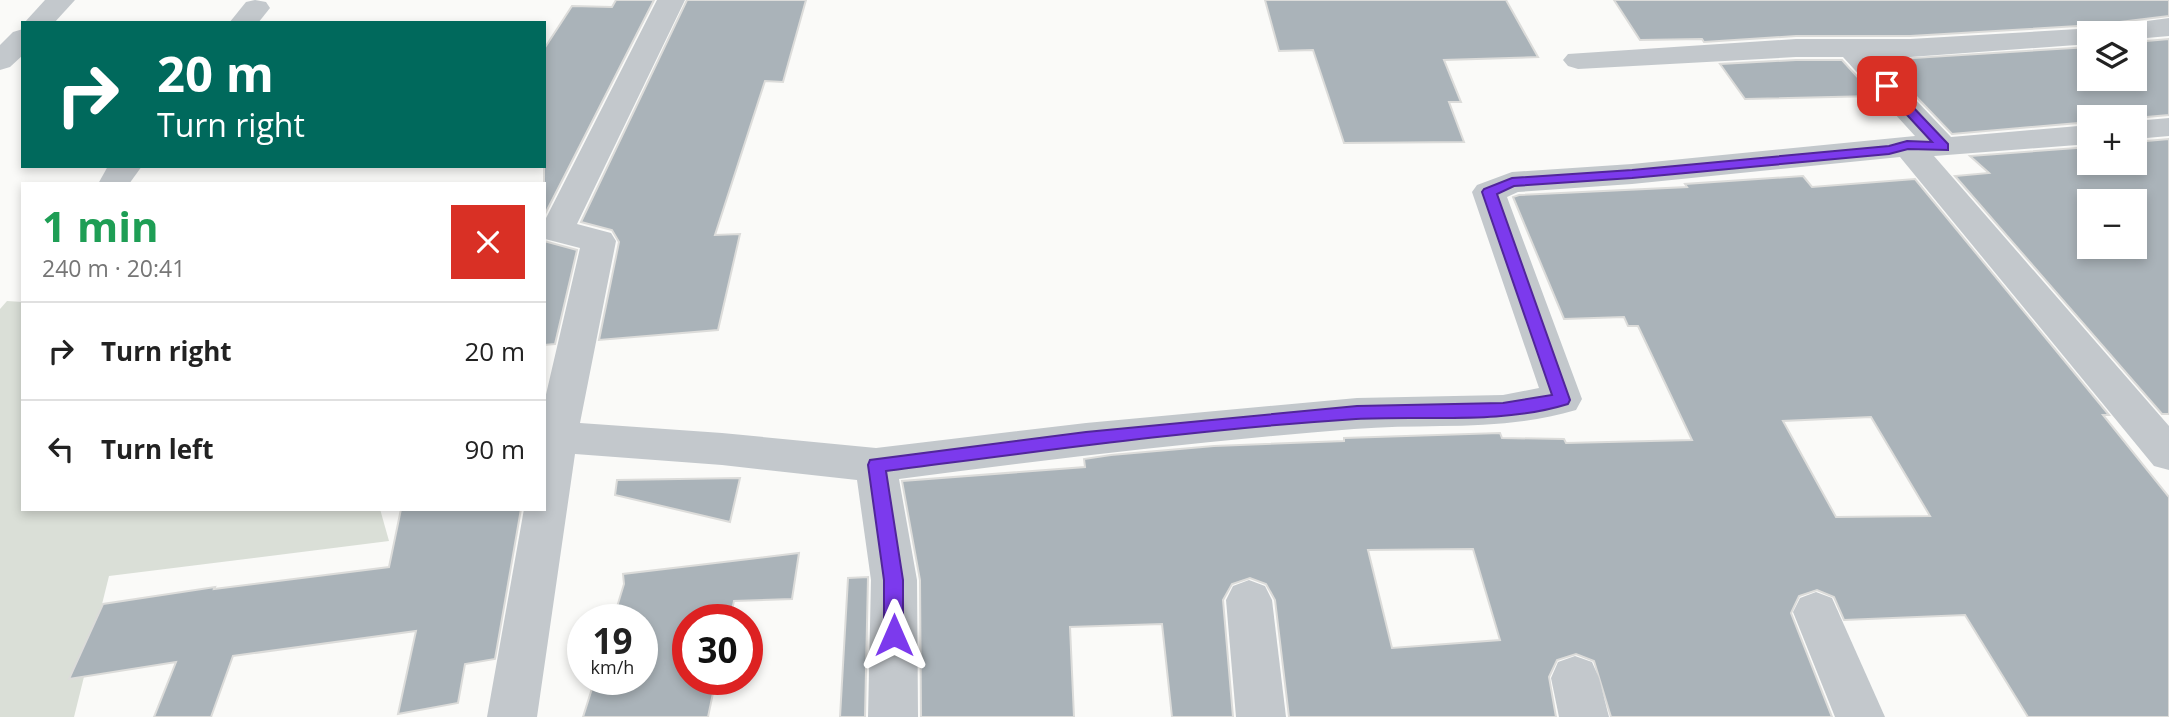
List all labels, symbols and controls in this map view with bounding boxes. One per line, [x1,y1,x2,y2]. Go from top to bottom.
map controls [2077,21,2147,259]
button: layers [2077,21,2147,91]
text: 20 m [157,40,274,106]
icon: right [42,49,133,140]
pin [1857,56,1917,116]
icon: arrive [1868,67,1906,105]
text: Turn right [157,103,305,146]
button: + [2077,105,2147,175]
button: − [2077,189,2147,259]
text: 1 min [42,197,159,254]
button: close [451,205,525,279]
text: 240 m · 20:41 [42,252,185,284]
icon: right [42,332,80,370]
text: Turn right [101,333,232,369]
text: 20 m [464,333,525,369]
icon: left [42,430,80,468]
text: Turn left [101,431,213,467]
text: 90 m [464,431,525,467]
position arrow [857,598,931,672]
speed limit sign: 30 [672,604,763,695]
text: 19 [592,617,633,664]
text: km/h [591,655,634,679]

